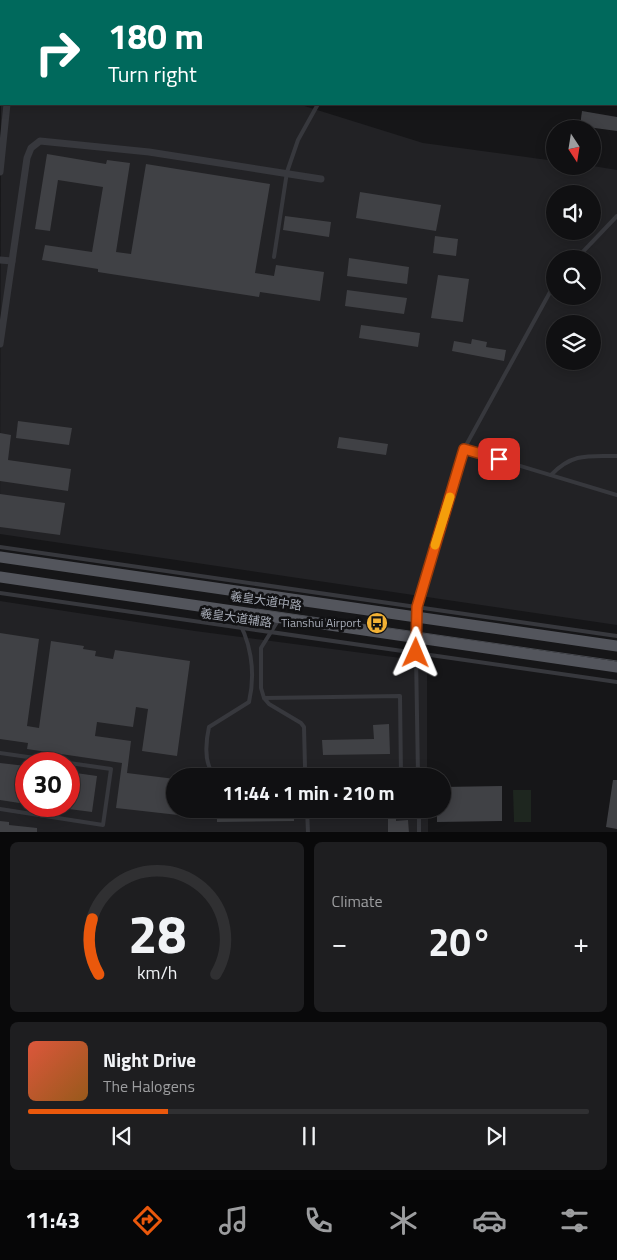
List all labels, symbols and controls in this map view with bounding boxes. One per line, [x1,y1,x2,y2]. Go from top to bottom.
text: 180 m [108,9,204,63]
icon: right [25,20,90,85]
text: Turn right [108,57,197,91]
north arrow [546,120,601,175]
map controls [546,120,601,370]
button: sound [546,185,601,240]
button: search [546,250,601,305]
button: layers [546,315,601,370]
pin [478,438,520,480]
icon: arrive [485,445,513,473]
street label: 羲皇大道中路 [229,586,303,615]
street label: 羲皇大道辅路 [199,603,273,632]
bus stop icon: Tianshui Airport [365,611,389,635]
place label: Tianshui Airport [281,613,362,632]
position arrow [389,626,441,678]
speed limit sign: 30 [15,752,80,817]
text: 11:44 · 1 min · 210 m [222,778,395,807]
text: Climate [332,889,383,913]
text: 28 [128,894,186,973]
text: 20° [428,913,492,971]
text: − [332,921,347,964]
text: + [573,921,589,964]
text: km/h [137,959,177,986]
text: Night Drive [103,1045,196,1074]
text: The Halogens [103,1074,195,1098]
icon: previous [108,1122,136,1150]
icon: pause [295,1122,323,1150]
icon: next [482,1122,510,1150]
text: 11:43 [25,1203,80,1237]
icon: directions [130,1203,165,1238]
icon: music [216,1203,251,1238]
icon: phone [301,1203,336,1238]
icon: climate [386,1203,421,1238]
icon: car [472,1203,507,1238]
icon: filters [557,1203,592,1238]

